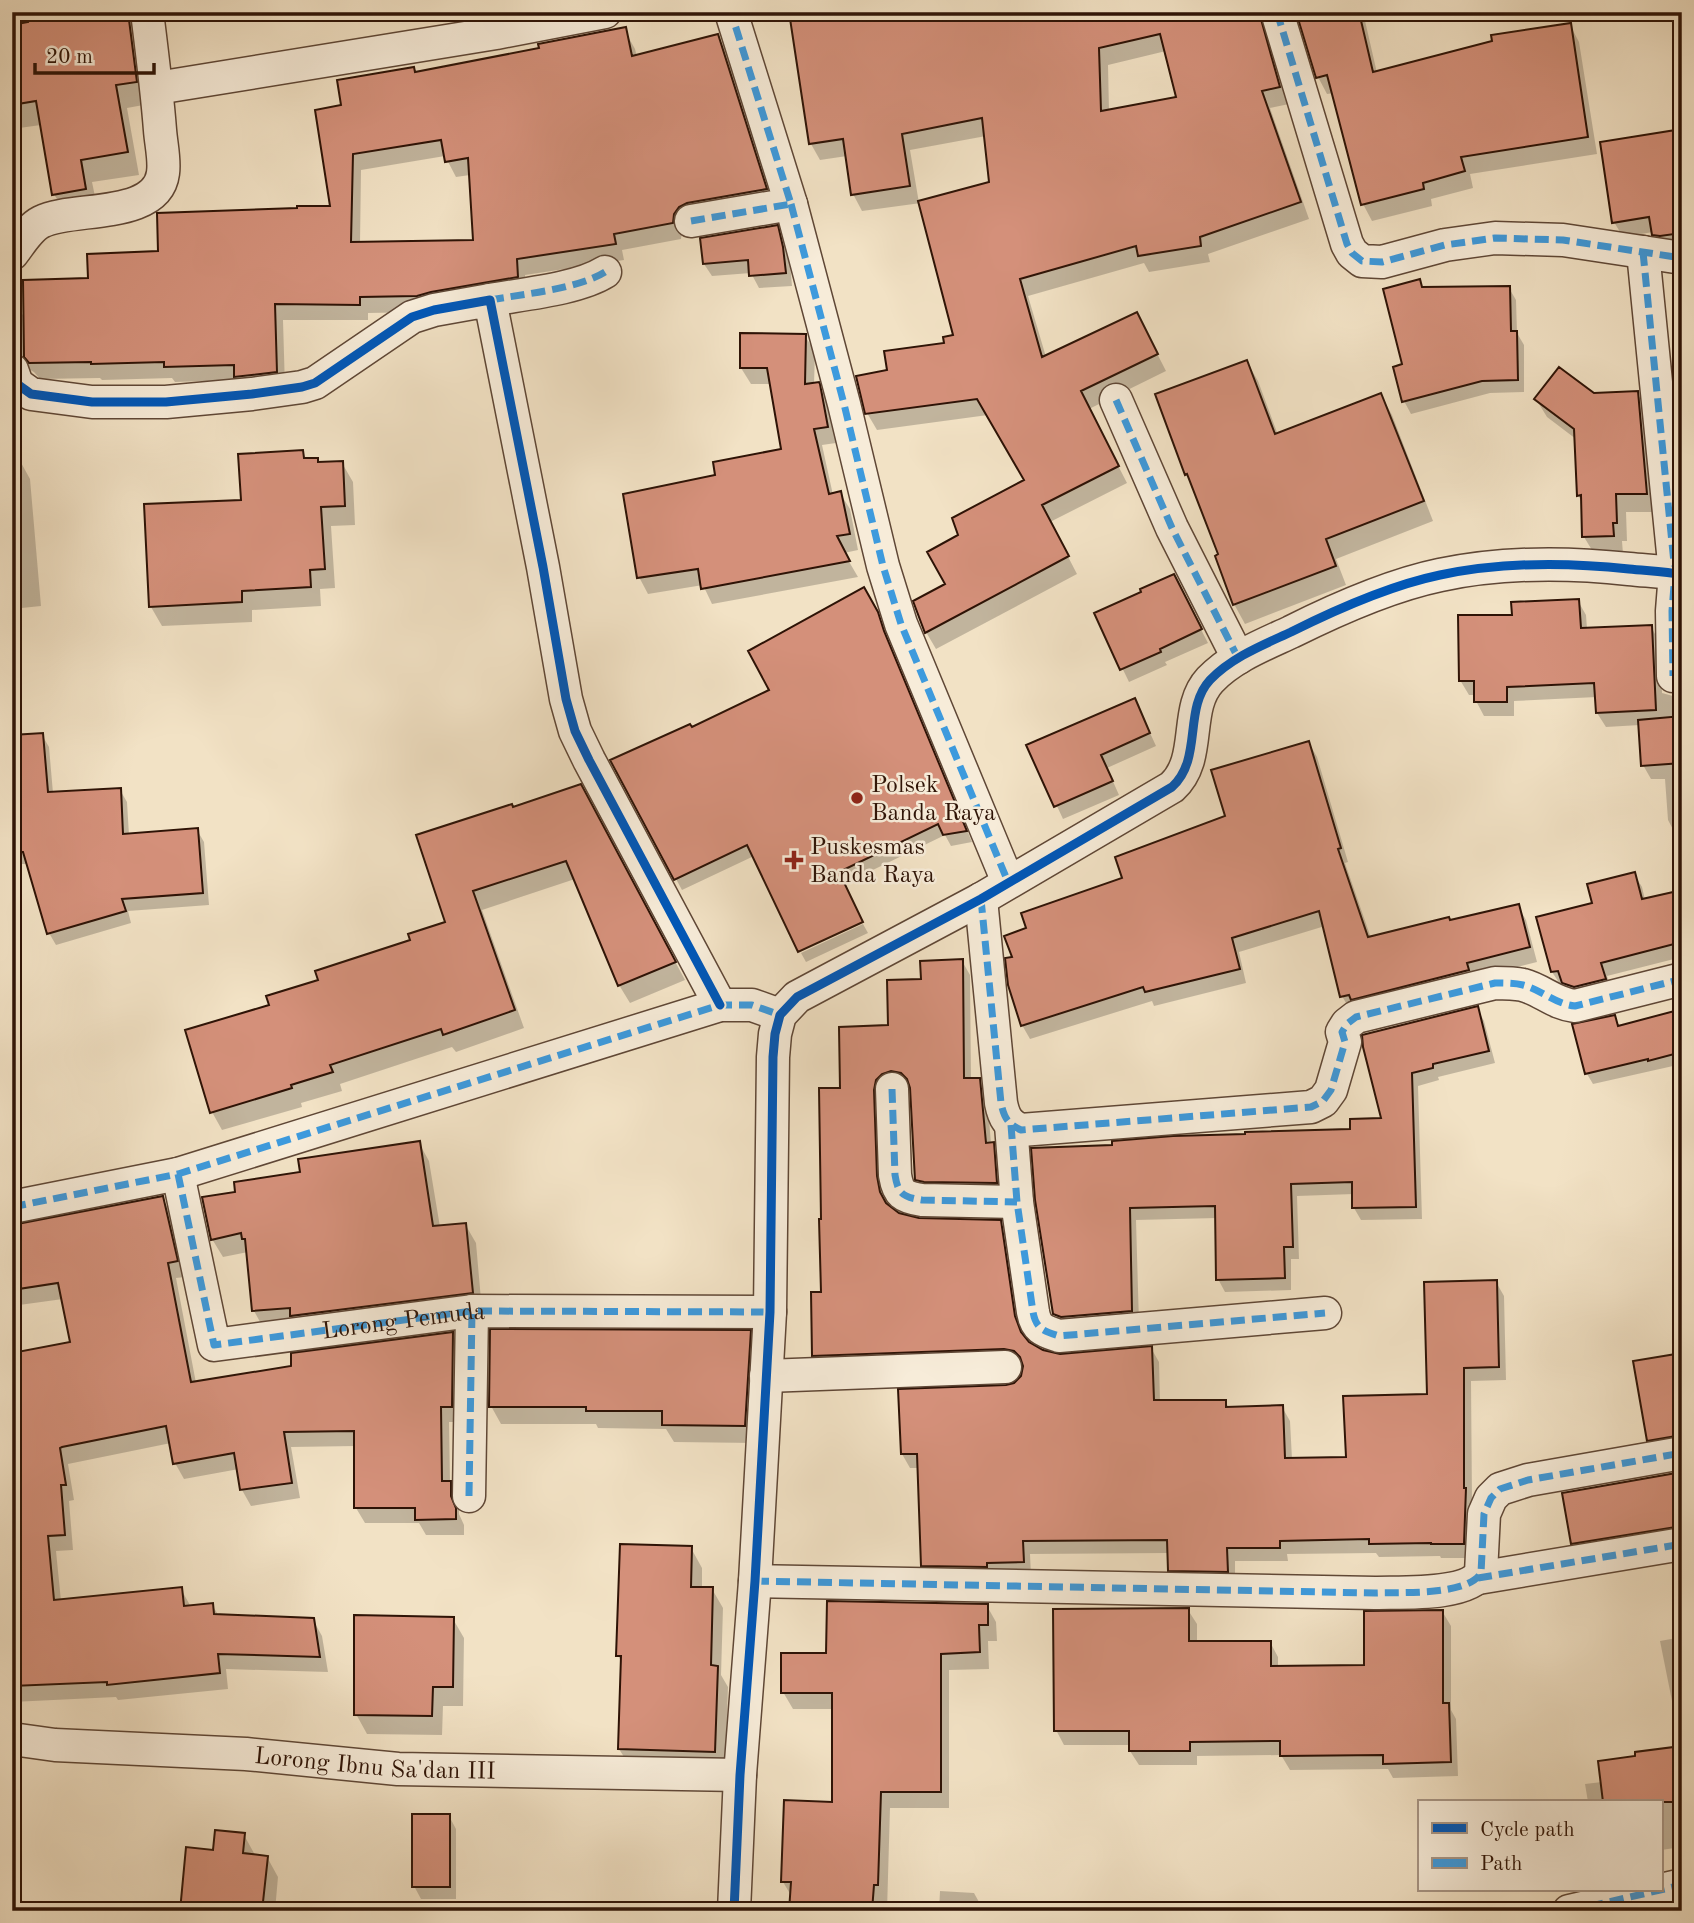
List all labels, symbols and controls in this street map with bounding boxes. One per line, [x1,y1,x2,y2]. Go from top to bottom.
scale bar [35,32,154,76]
text: 20 m [46,47,93,68]
place label: Polsek Banda Raya [871,774,996,826]
marker: Polsek Banda Raya [849,790,865,806]
place label: Puskesmas Banda Raya [810,836,935,888]
marker: Puskesmas Banda Raya [784,850,804,870]
street label: Lorong Pemuda [321,1301,486,1345]
street label: Lorong Ibnu Sa'dan III [253,1745,496,1785]
legend [1418,1800,1662,1892]
text: Cycle path [1480,1820,1575,1841]
text: Path [1480,1854,1523,1875]

